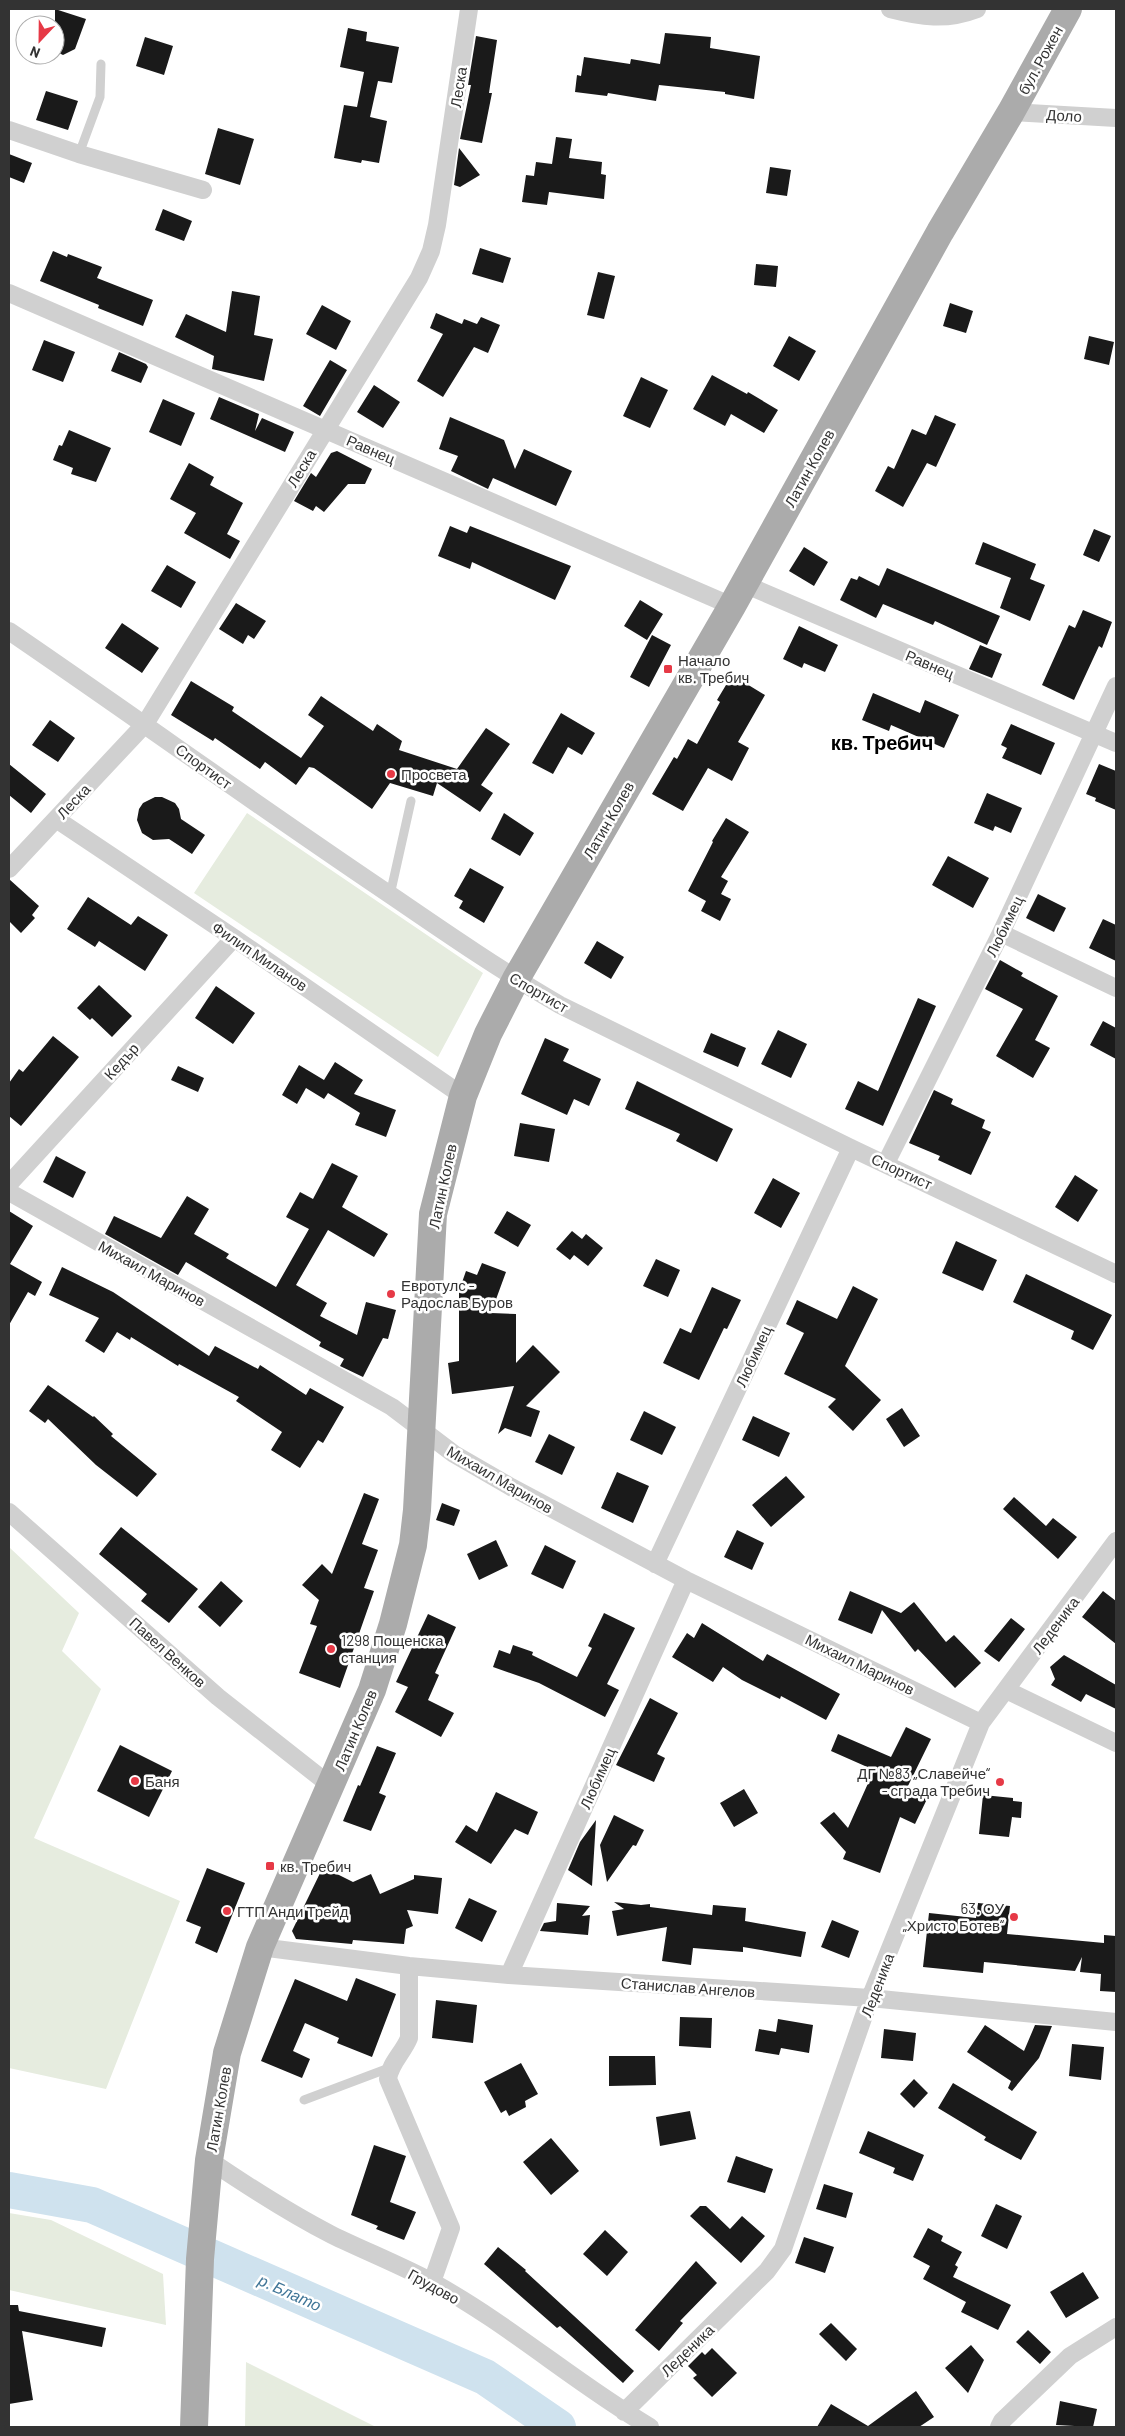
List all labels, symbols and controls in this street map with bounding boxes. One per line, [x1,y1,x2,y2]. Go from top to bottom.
north arrow [15,15,65,65]
street label: бул. Рожен [1014,23,1066,97]
text: N [27,43,42,62]
street label: Леска [446,65,470,109]
street label: Доло [1046,105,1082,125]
street label: Латин Колев [780,426,838,510]
street label: Равнец [344,431,398,467]
street label: Леска [283,445,320,490]
street label: Равнец [903,646,957,682]
place label: Начало кв. Требич [678,651,749,686]
marker: Начало кв. Требич [662,663,674,675]
district label: кв. Требич [831,730,933,754]
street label: Спортист [172,740,236,792]
place label: Просвета [401,765,467,783]
marker: Просвета [385,768,397,780]
street label: Латин Колев [579,778,637,862]
street label: Леска [52,779,94,822]
street label: Любимец [982,892,1027,959]
street label: Филип Миланов [209,918,311,994]
street label: Спортист [506,968,572,1016]
street label: Кедър [100,1039,142,1083]
street label: Латин Колев [424,1142,460,1230]
street label: Спортист [869,1149,935,1193]
street label: Михаил Маринов [96,1236,208,1310]
place label: Евротулс - Радослав Буров [401,1276,513,1311]
marker: Евротулс - Радослав Буров [385,1288,397,1300]
street label: Любимец [731,1322,775,1389]
street label: Михаил Маринов [444,1441,556,1517]
street label: Леденика [1028,1592,1083,1657]
street label: Павел Венков [126,1613,210,1691]
street label: Михаил Маринов [803,1630,917,1698]
place label: 1298 Пощенска станция [341,1631,444,1666]
marker: 1298 Пощенска станция [325,1643,337,1655]
street label: Латин Колев [330,1687,380,1773]
street label: Любимец [575,1744,619,1811]
place label: ДГ №83 „Славейче“ - сграда Требич [857,1764,990,1799]
place label: Баня [145,1772,180,1790]
marker: Баня [129,1775,141,1787]
marker: ДГ №83 „Славейче“ - сграда Требич [994,1776,1006,1788]
place label: кв. Требич [280,1857,351,1875]
marker: кв. Требич [264,1860,276,1872]
place label: 63. ОУ „Христо Ботев“ [903,1899,1004,1934]
place label: ГТП Анди Трейд [237,1902,349,1920]
marker: ГТП Анди Трейд [221,1905,233,1917]
marker: 63. ОУ „Христо Ботев“ [1008,1911,1020,1923]
street label: Леденика [857,1950,898,2019]
street label: Станислав Ангелов [620,1973,756,2001]
street label: Латин Колев [202,2065,234,2153]
street label: Грудово [405,2265,463,2307]
water label: р. Блато [255,2269,324,2314]
street label: Леденика [657,2320,718,2380]

